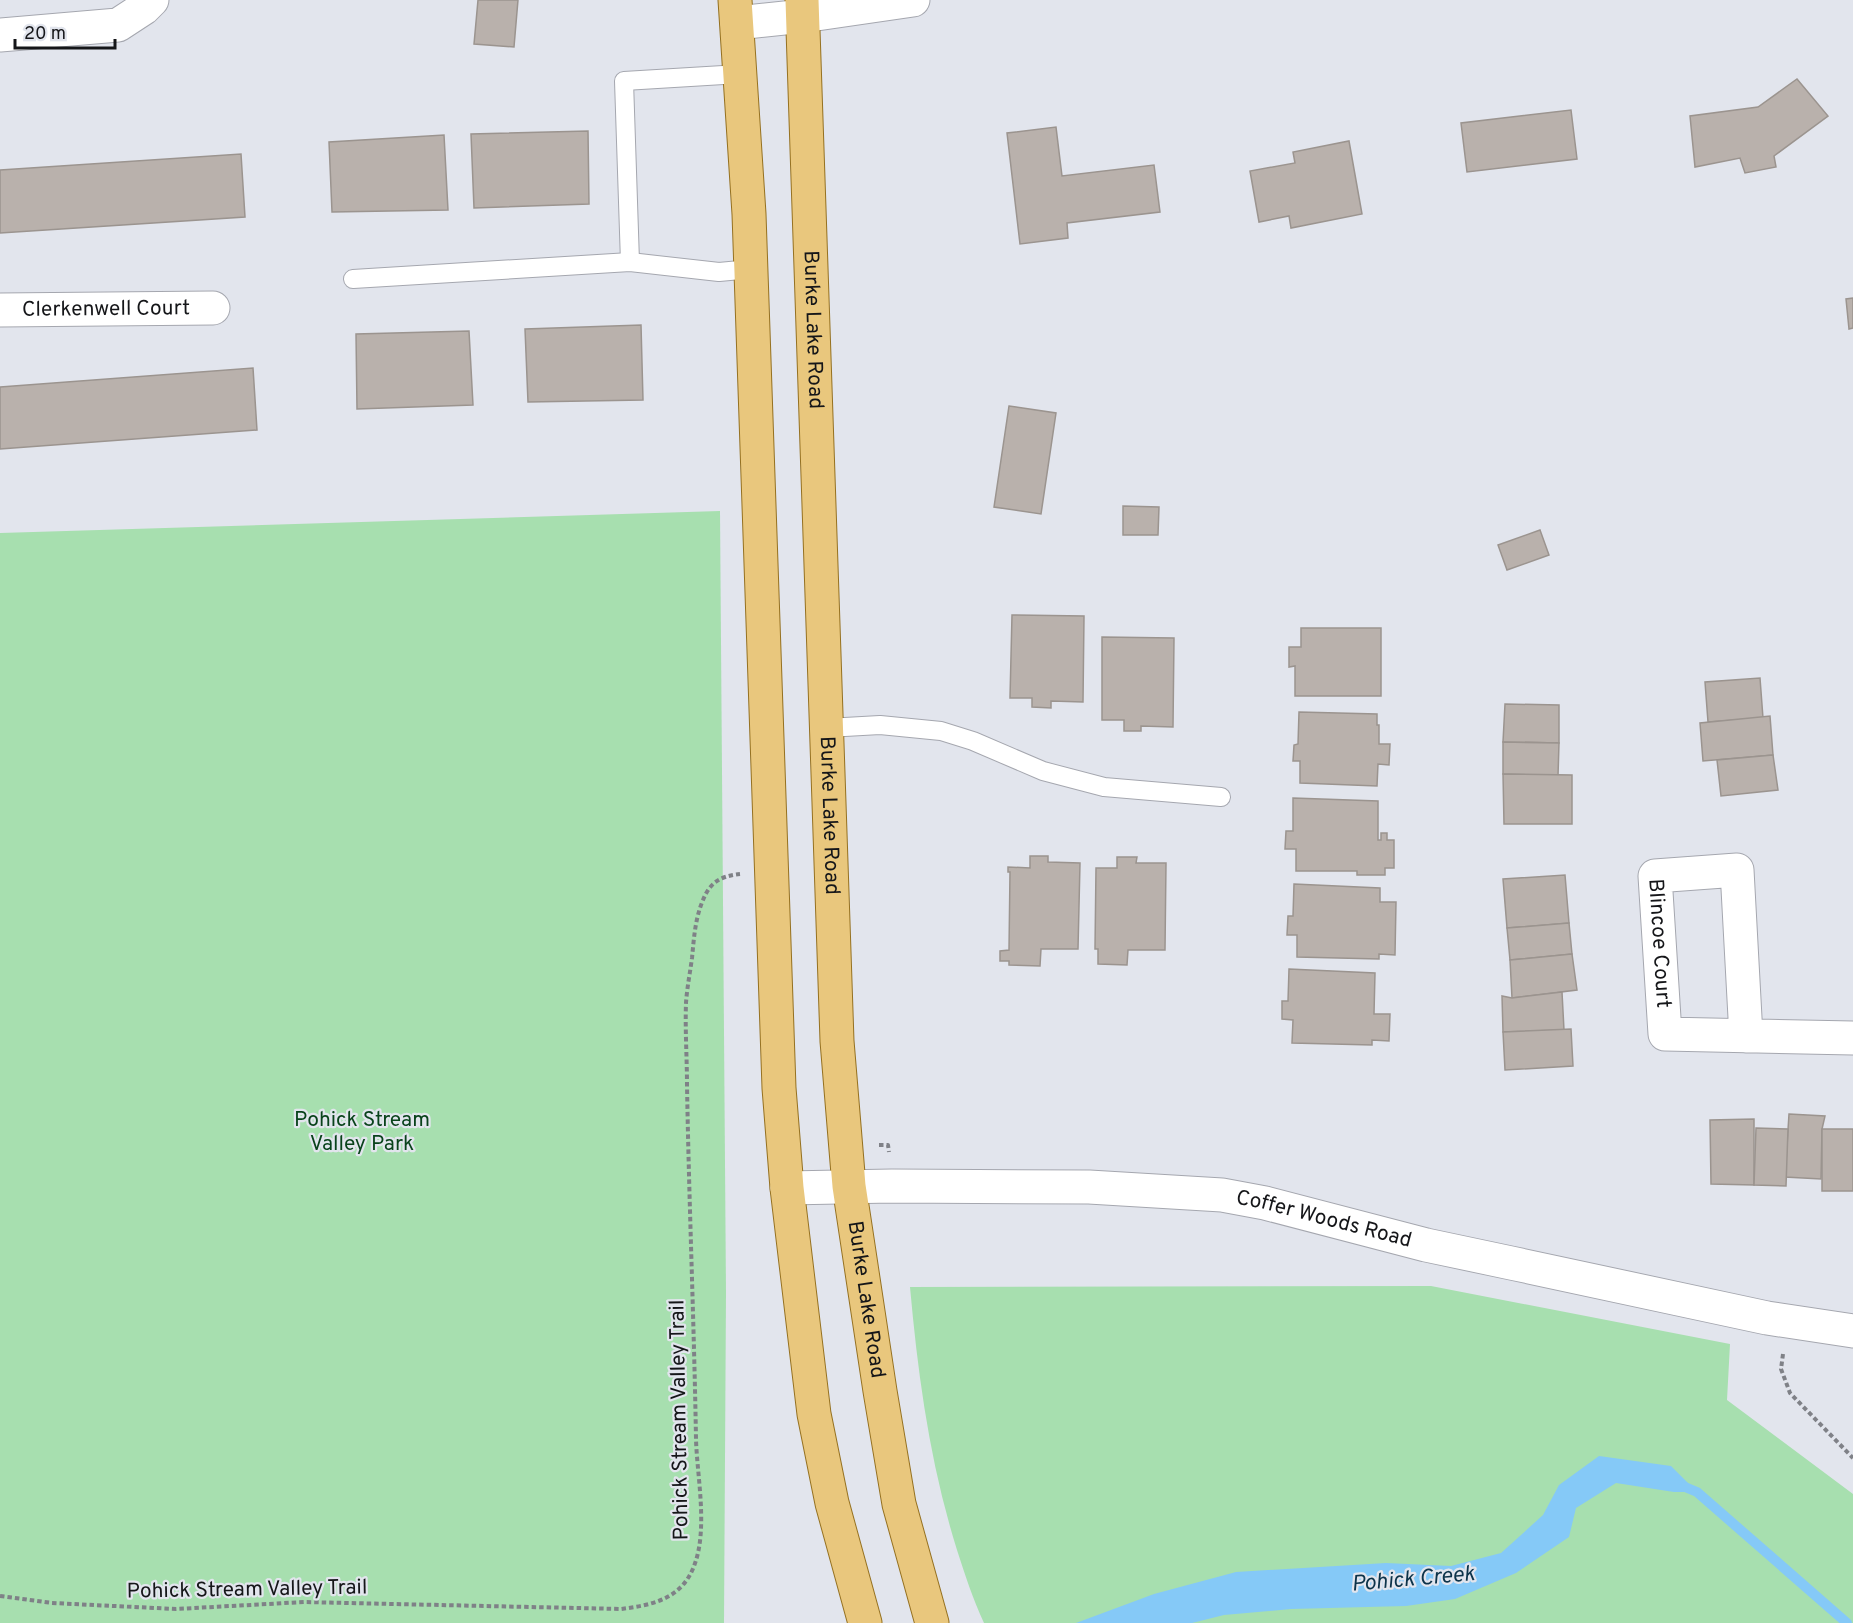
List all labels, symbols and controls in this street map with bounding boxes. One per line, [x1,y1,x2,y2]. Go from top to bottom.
scale bar [15,12,116,50]
text: 20 m [24,23,66,46]
street label: Burke Lake Road [797,250,829,410]
street label: Clerkenwell Court [22,295,190,323]
street label: Burke Lake Road [813,736,846,895]
street label: Blincoe Court [1642,878,1677,1009]
park label: Pohick Stream Valley Park [294,1107,430,1158]
street label: Coffer Woods Road [1234,1184,1415,1254]
street label: Burke Lake Road [841,1219,891,1380]
street label: Pohick Stream Valley Trail [664,1299,696,1541]
water label: Pohick Creek [1350,1561,1477,1599]
street label: Pohick Stream Valley Trail [126,1574,368,1606]

